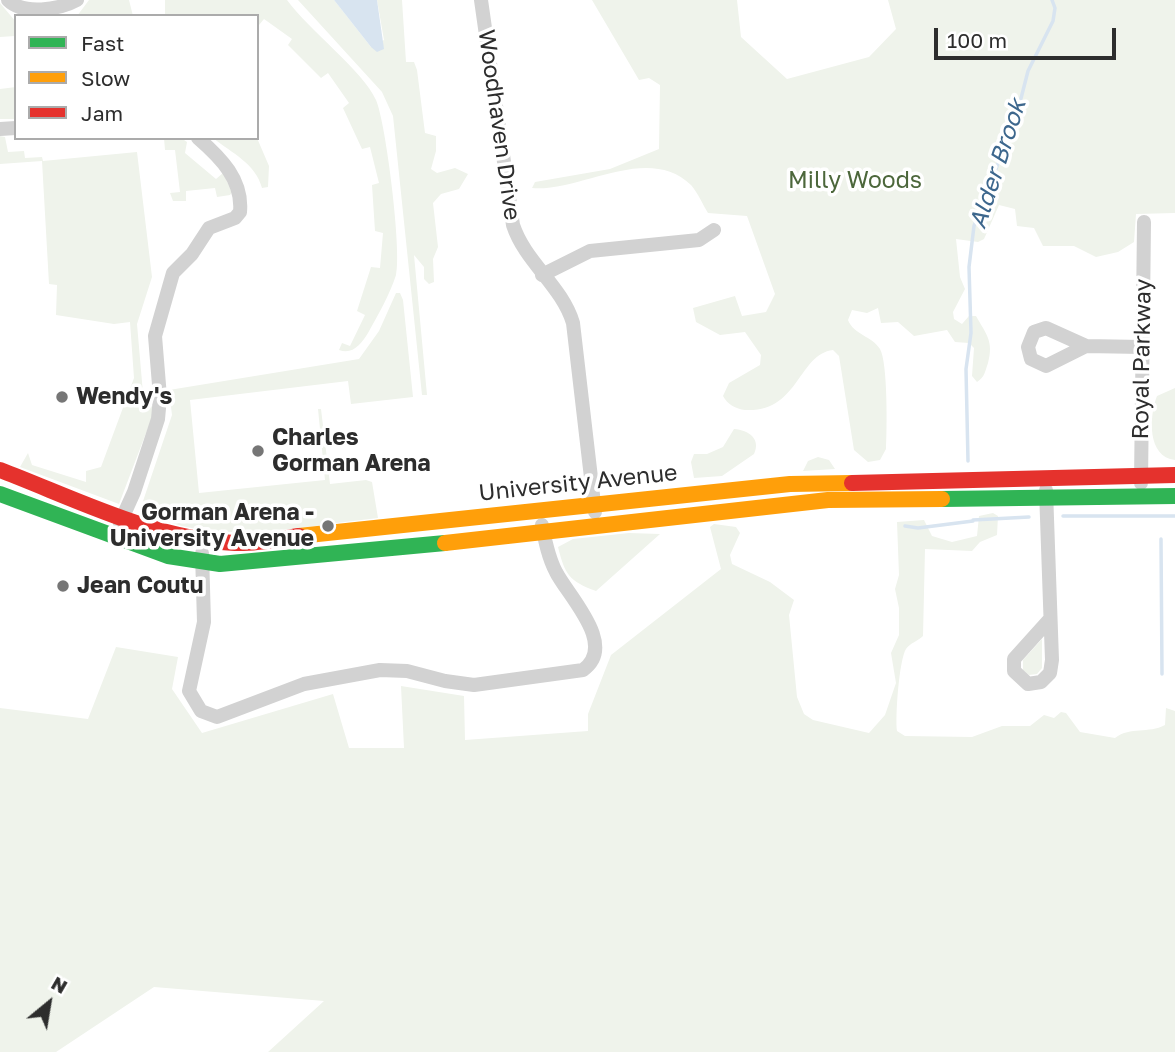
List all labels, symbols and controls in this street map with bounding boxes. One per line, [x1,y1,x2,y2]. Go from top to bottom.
legend [14,14,259,140]
scale bar [937,14,1119,58]
text: 100 m [947,27,1007,53]
street label: Woodhaven Drive [472,28,526,222]
text: Fast [81,30,124,56]
text: Slow [81,65,130,91]
water label: Alder Brook [964,96,1032,232]
text: Jam [81,100,123,126]
park label: Milly Woods [788,167,922,195]
street label: Royal Parkway [1127,278,1157,440]
place label: Wendy's [76,383,172,411]
marker: Wendy's [54,389,70,405]
place label: Charles Gorman Arena [272,424,431,478]
marker: Charles Gorman Arena [250,443,266,459]
street label: University Avenue [477,459,679,507]
place label: Gorman Arena - University Avenue [110,499,314,553]
marker: Gorman Arena - University Avenue [320,518,336,534]
place label: Jean Coutu [77,572,203,600]
marker: Jean Coutu [55,578,71,594]
north arrow [14,968,84,1038]
text: N [48,971,72,998]

